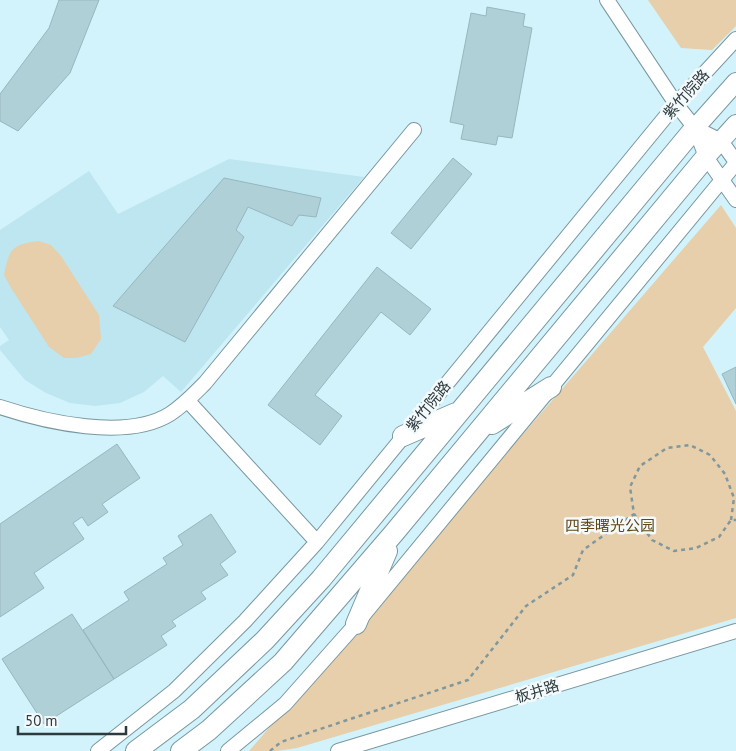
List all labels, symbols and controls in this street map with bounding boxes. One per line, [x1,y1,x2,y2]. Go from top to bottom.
street label: 紫竹院路 [659,65,713,123]
street label: 紫竹院路 [402,377,454,435]
park label: 四季曙光公园 [565,516,655,535]
street label: 板井路 [513,675,561,707]
scale bar [18,704,125,736]
text: 50 m [25,711,58,730]

